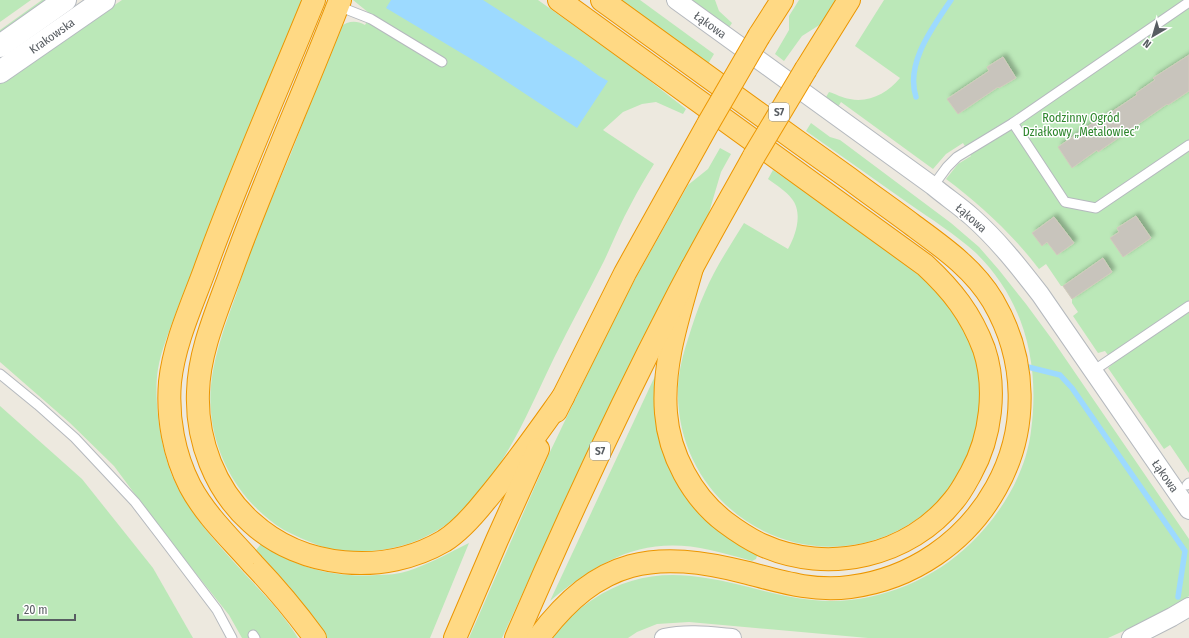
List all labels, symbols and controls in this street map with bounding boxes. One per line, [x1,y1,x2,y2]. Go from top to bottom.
street label: Łąkowa [691,9,729,42]
street label: Krakowska [27,15,77,57]
north arrow [1133,16,1173,56]
text: N [1141,36,1154,51]
road number: S7 [769,103,789,121]
park label: Rodzinny Ogród Działkowy „Metalowiec” [1023,111,1140,139]
street label: Łąkowa [953,201,990,235]
road number: S7 [590,442,610,460]
street label: Łąkowa [1149,457,1181,495]
scale bar [18,596,75,622]
text: 20 m [24,603,48,617]

